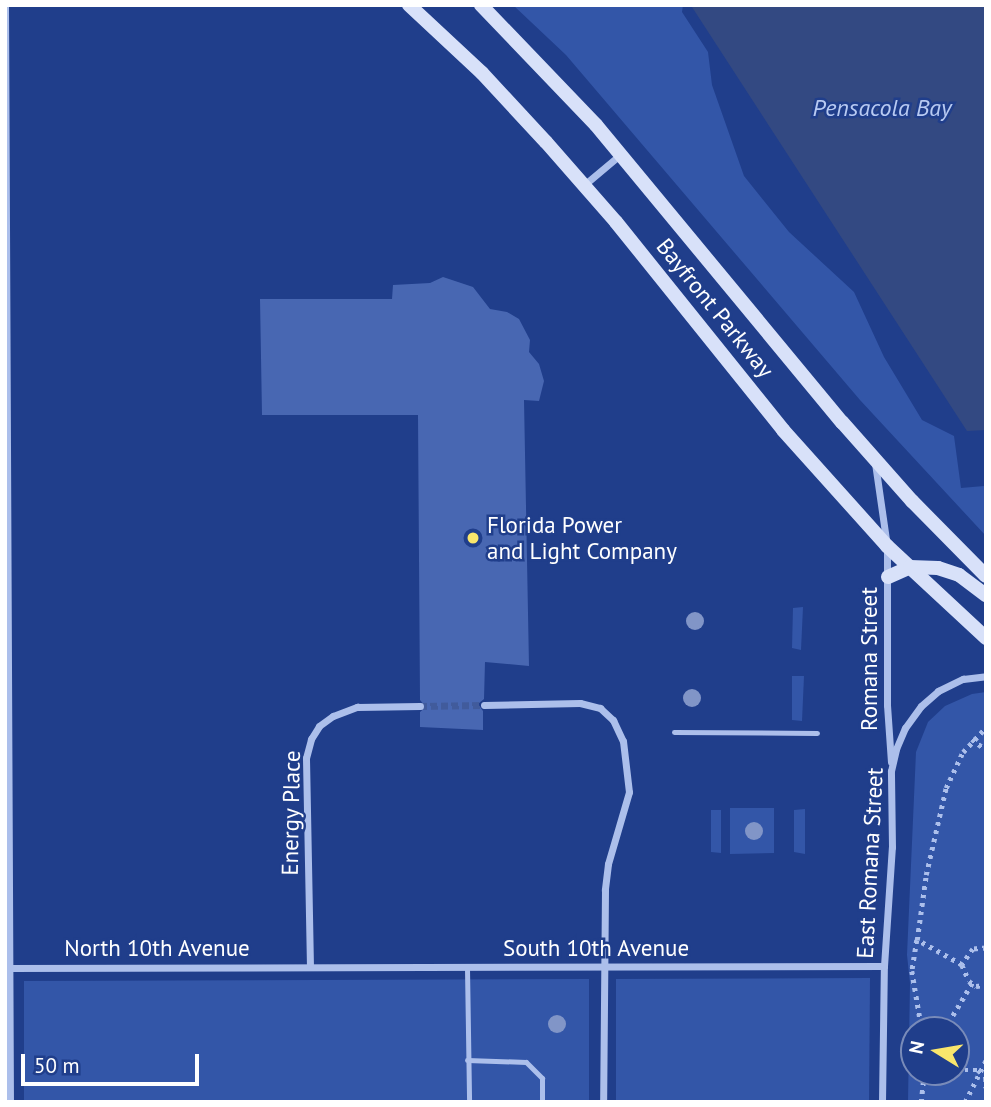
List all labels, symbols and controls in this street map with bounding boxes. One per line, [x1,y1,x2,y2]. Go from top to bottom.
water label: Pensacola Bay [812,94,952,122]
street label: Bayfront Parkway [651,233,779,383]
place label: Florida Power and Light Company [487,511,677,565]
marker: Florida Power and Light Company [465,530,481,546]
street label: Romana Street [855,587,883,731]
street label: Energy Place [276,750,306,876]
street label: East Romana Street [851,767,889,959]
street label: North 10th Avenue [64,934,250,962]
street label: South 10th Avenue [503,934,689,962]
north arrow [900,1016,970,1086]
text: N [903,1039,929,1056]
scale bar [24,1040,203,1084]
text: 50 m [34,1052,80,1079]

